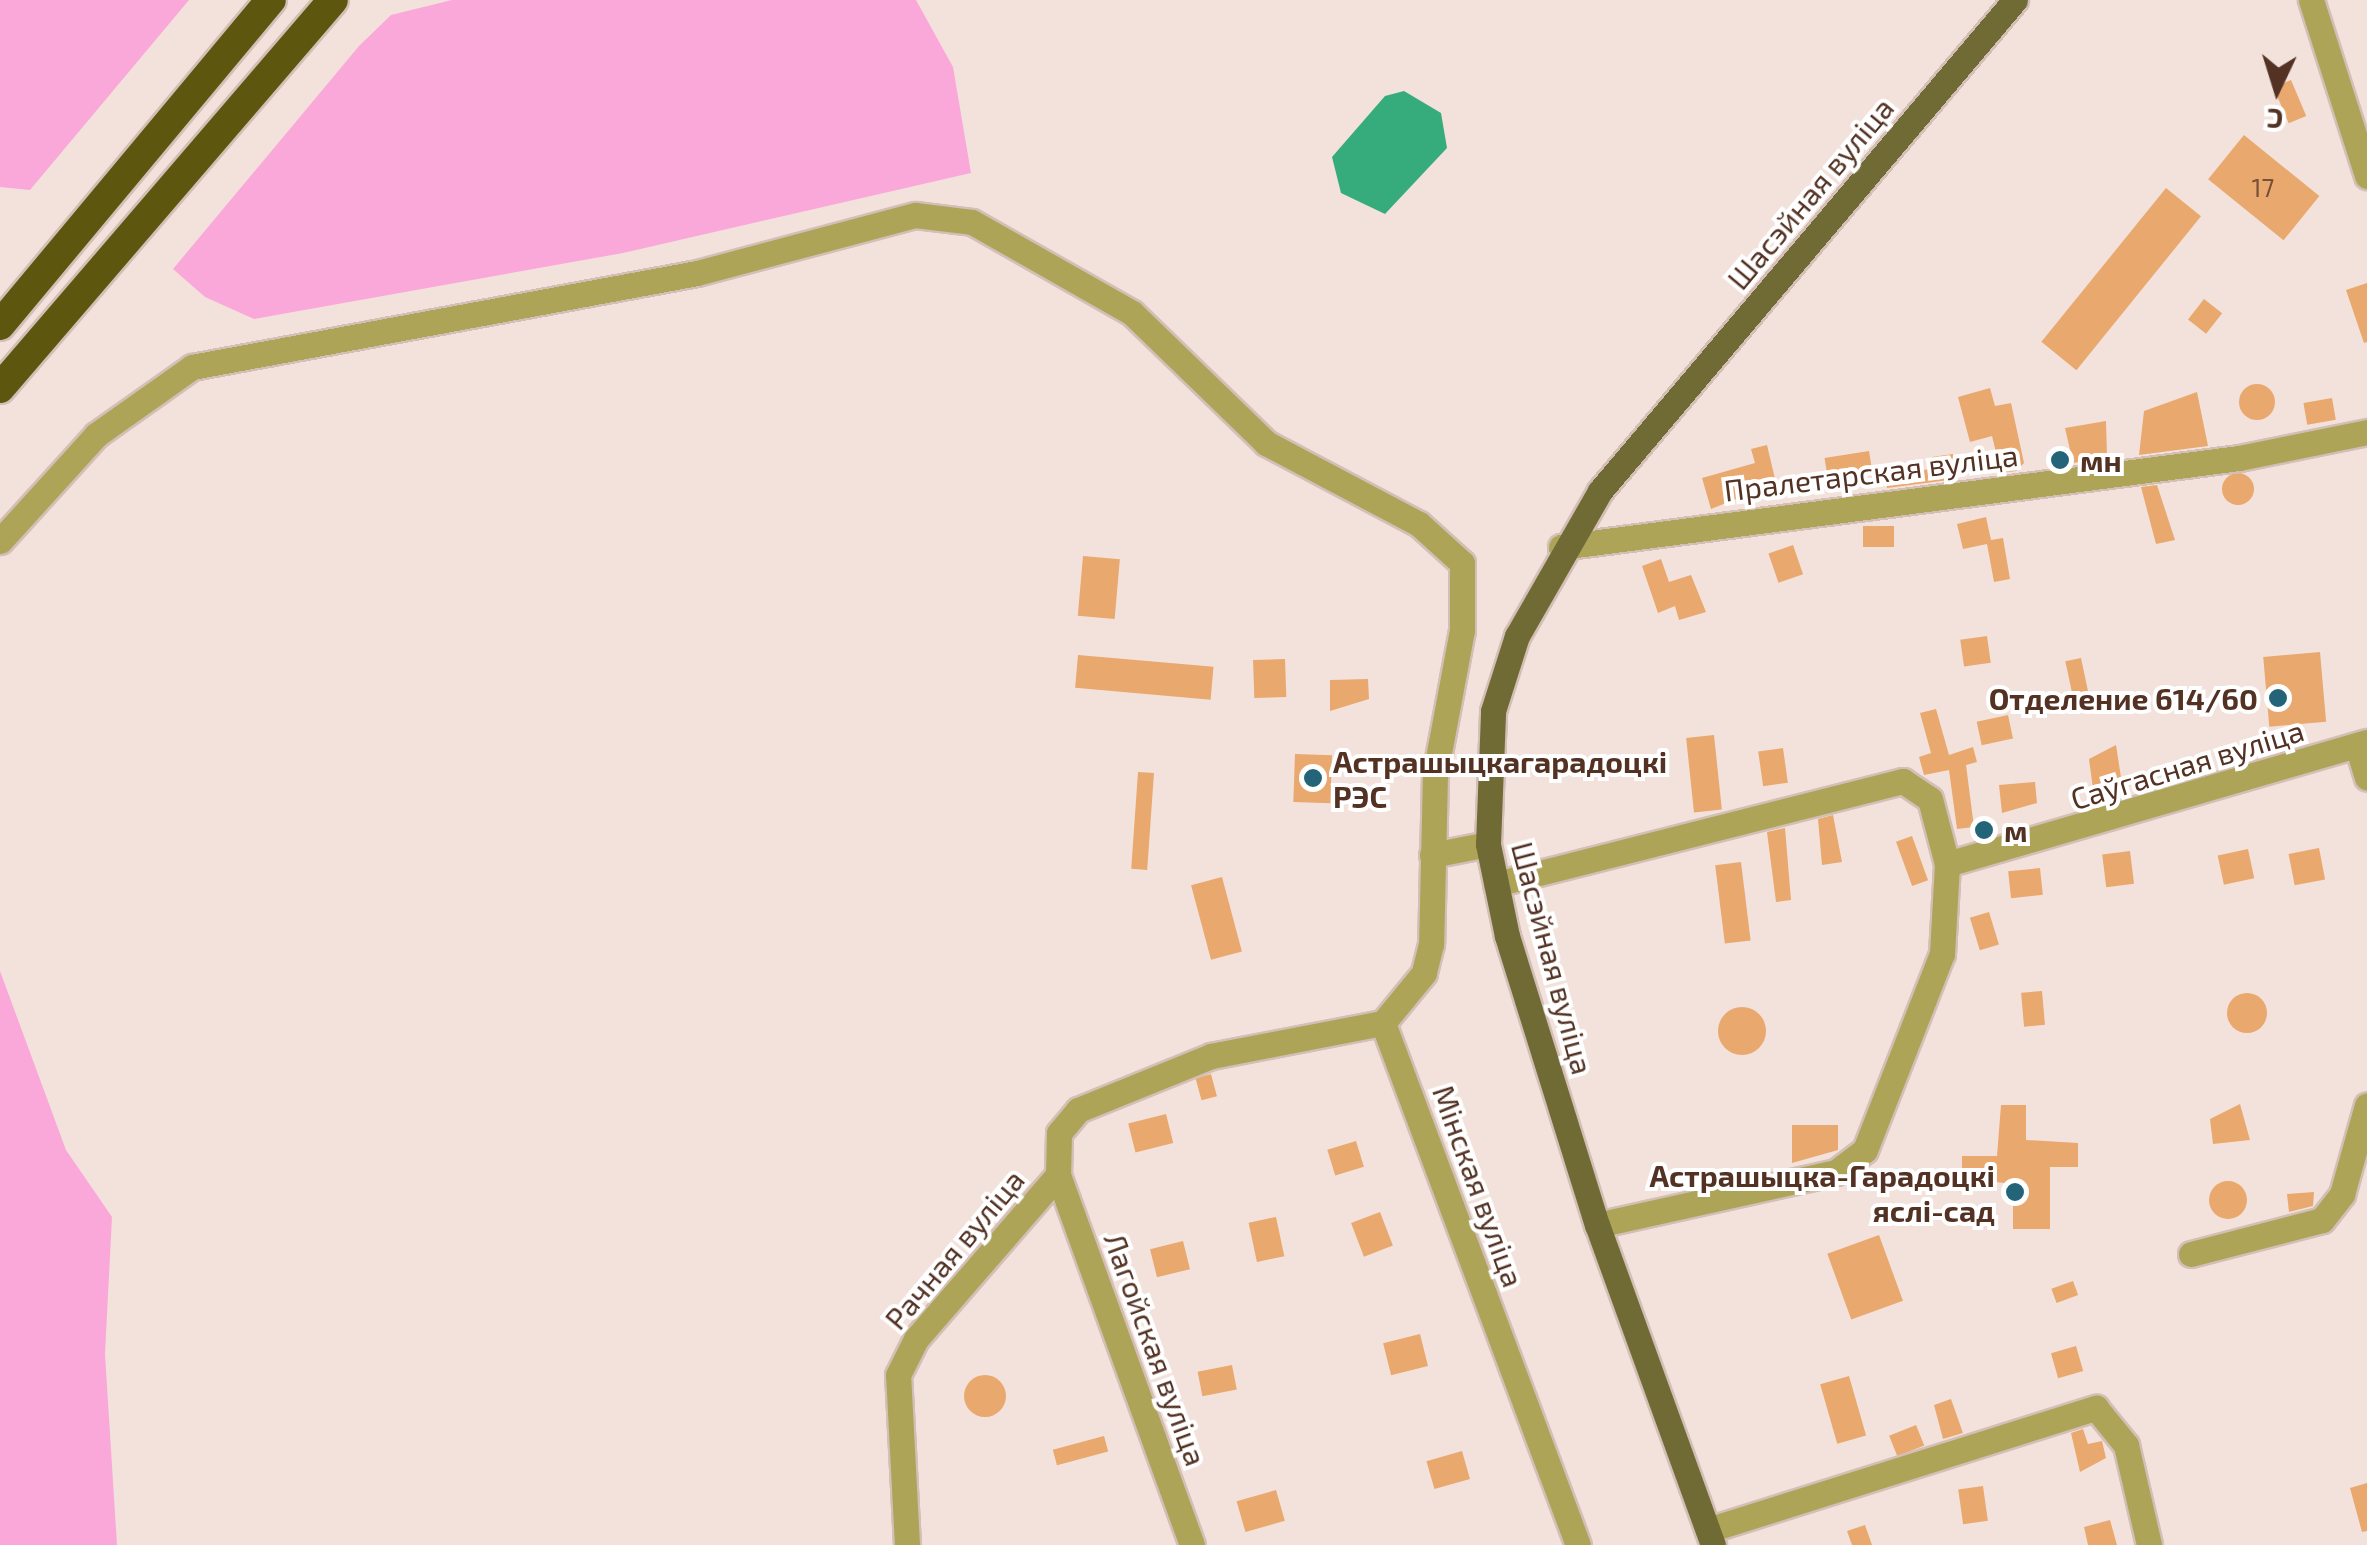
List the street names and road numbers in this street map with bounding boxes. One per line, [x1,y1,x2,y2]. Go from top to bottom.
street label: Шасэйная вуліца [1719,90,1901,296]
street label: Пралетарская вуліца [1722,436,2020,508]
street label: Саўгасная вуліца [2066,711,2308,817]
street label: Шасэйная вуліца [1505,838,1601,1078]
street label: Мінская вуліца [1426,1080,1532,1292]
street label: Рачная вуліца [877,1162,1031,1336]
street label: Лагойская вуліца [1097,1228,1215,1470]

